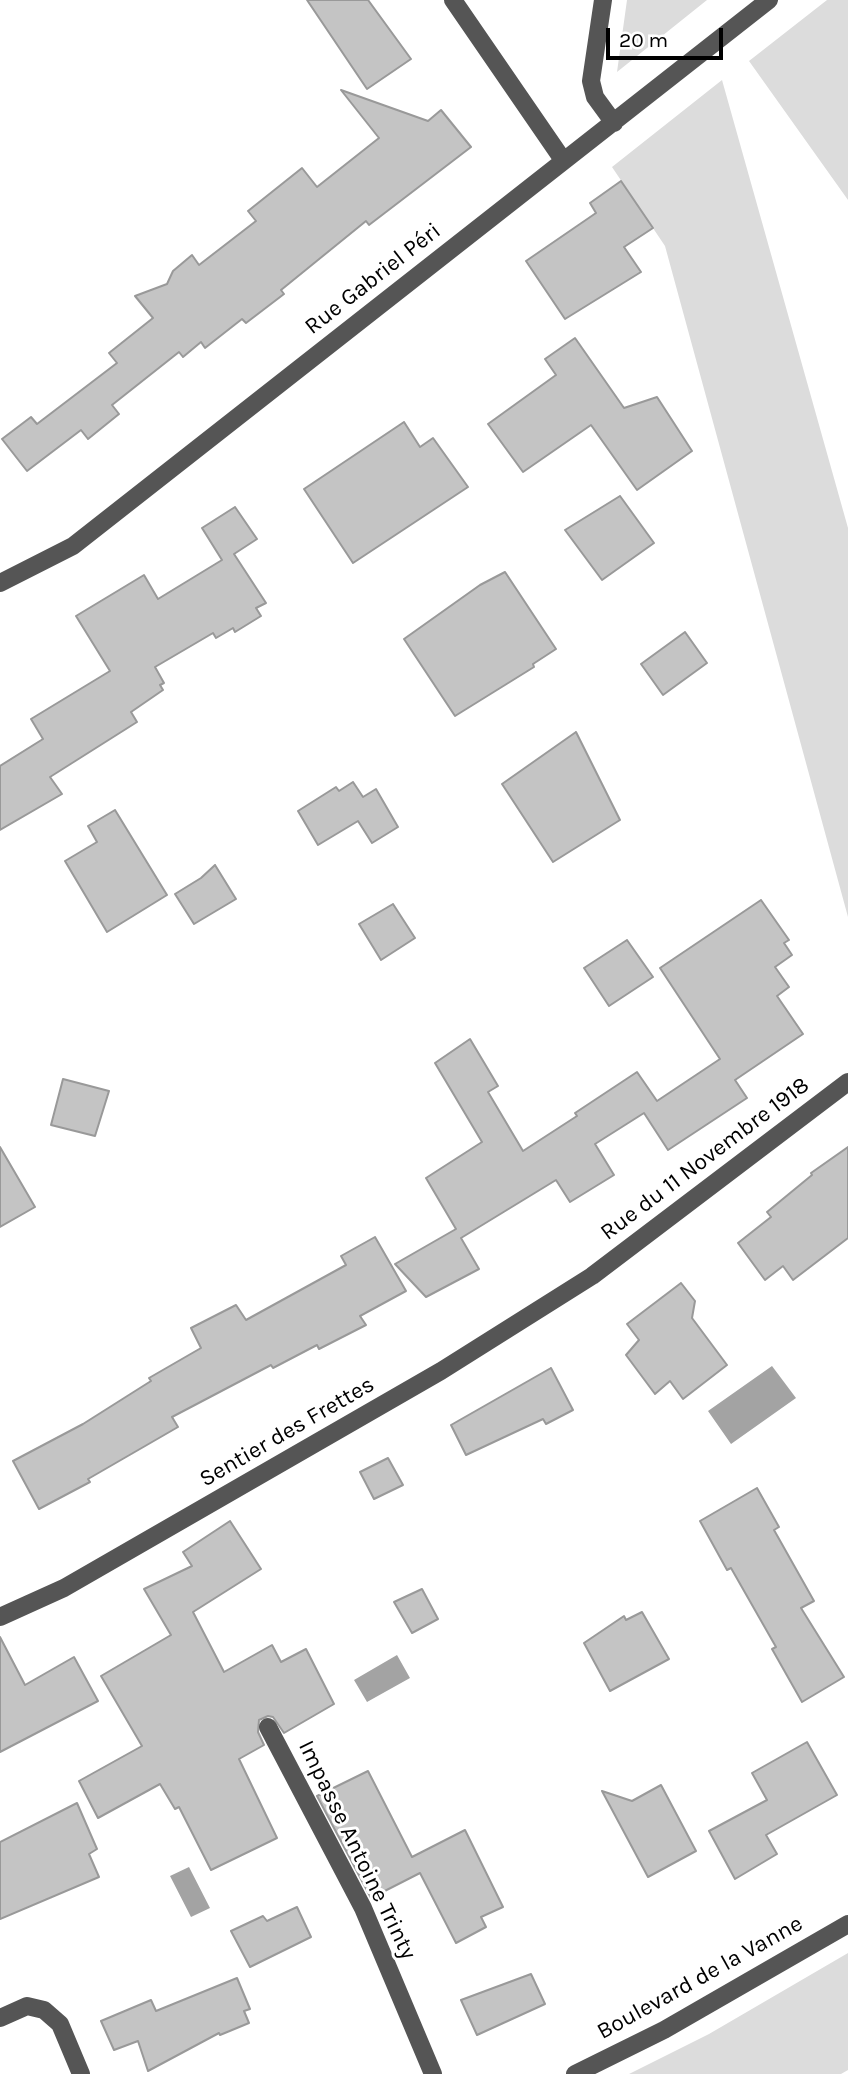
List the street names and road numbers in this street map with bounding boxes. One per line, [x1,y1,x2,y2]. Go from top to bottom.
street label: Rue Gabriel Péri [300,217,446,341]
street label: Rue du 11 Novembre 1918 [595,1072,815,1246]
street label: Sentier des Frettes [195,1371,379,1493]
street label: Impasse Antoine Trinty [292,1736,422,1964]
street label: Boulevard de la Vanne [592,1910,808,2046]

